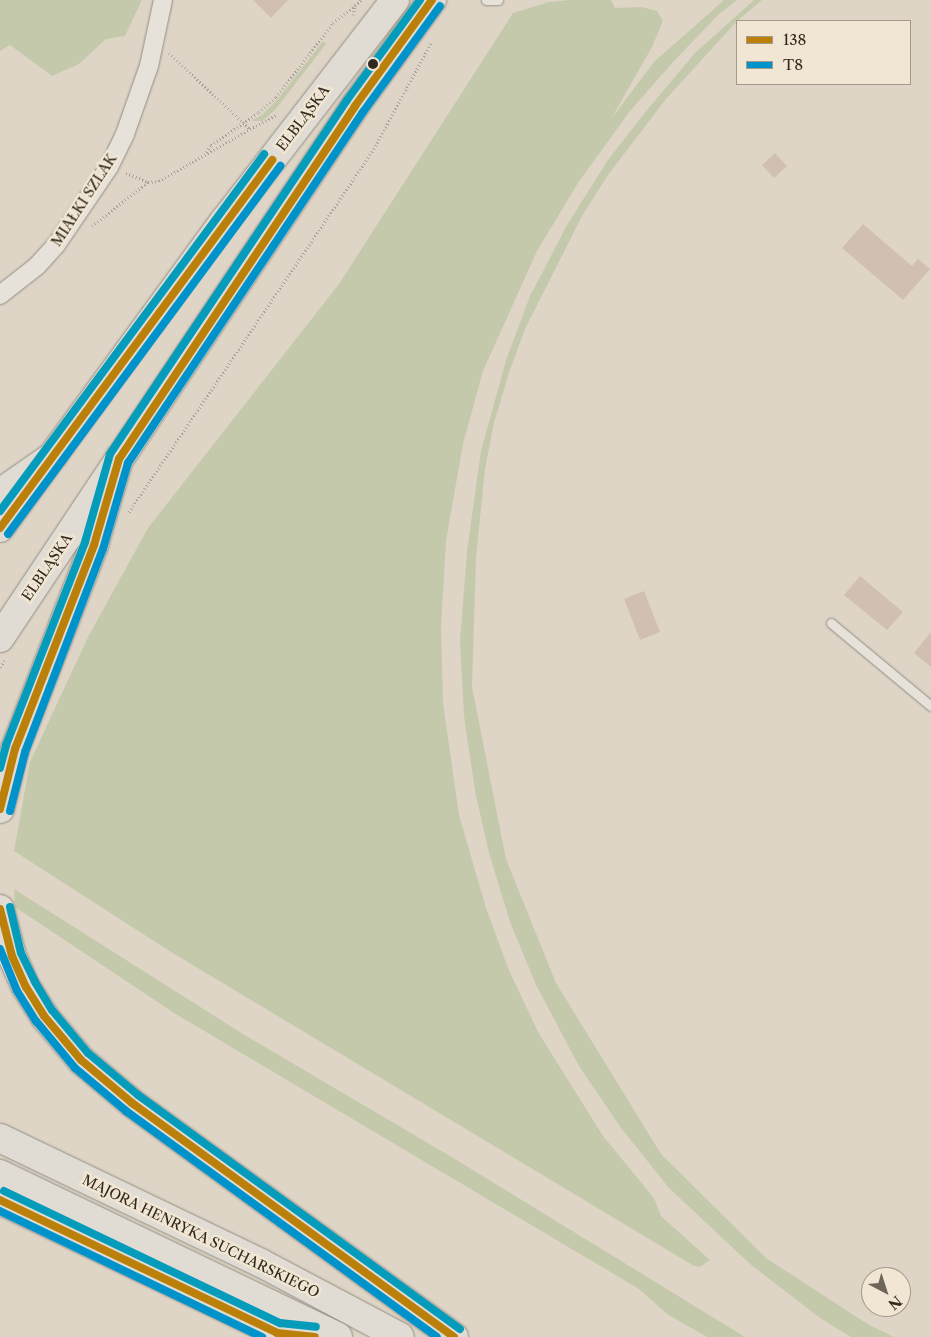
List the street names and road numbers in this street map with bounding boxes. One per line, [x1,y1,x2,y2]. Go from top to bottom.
street label: ELBLĄSKA [273,82,333,154]
street label: MIAŁKI SZLAK [48,150,120,250]
street label: ELBLĄSKA [18,530,76,604]
street label: MAJORA HENRYKA SUCHARSKIEGO [79,1171,323,1301]

